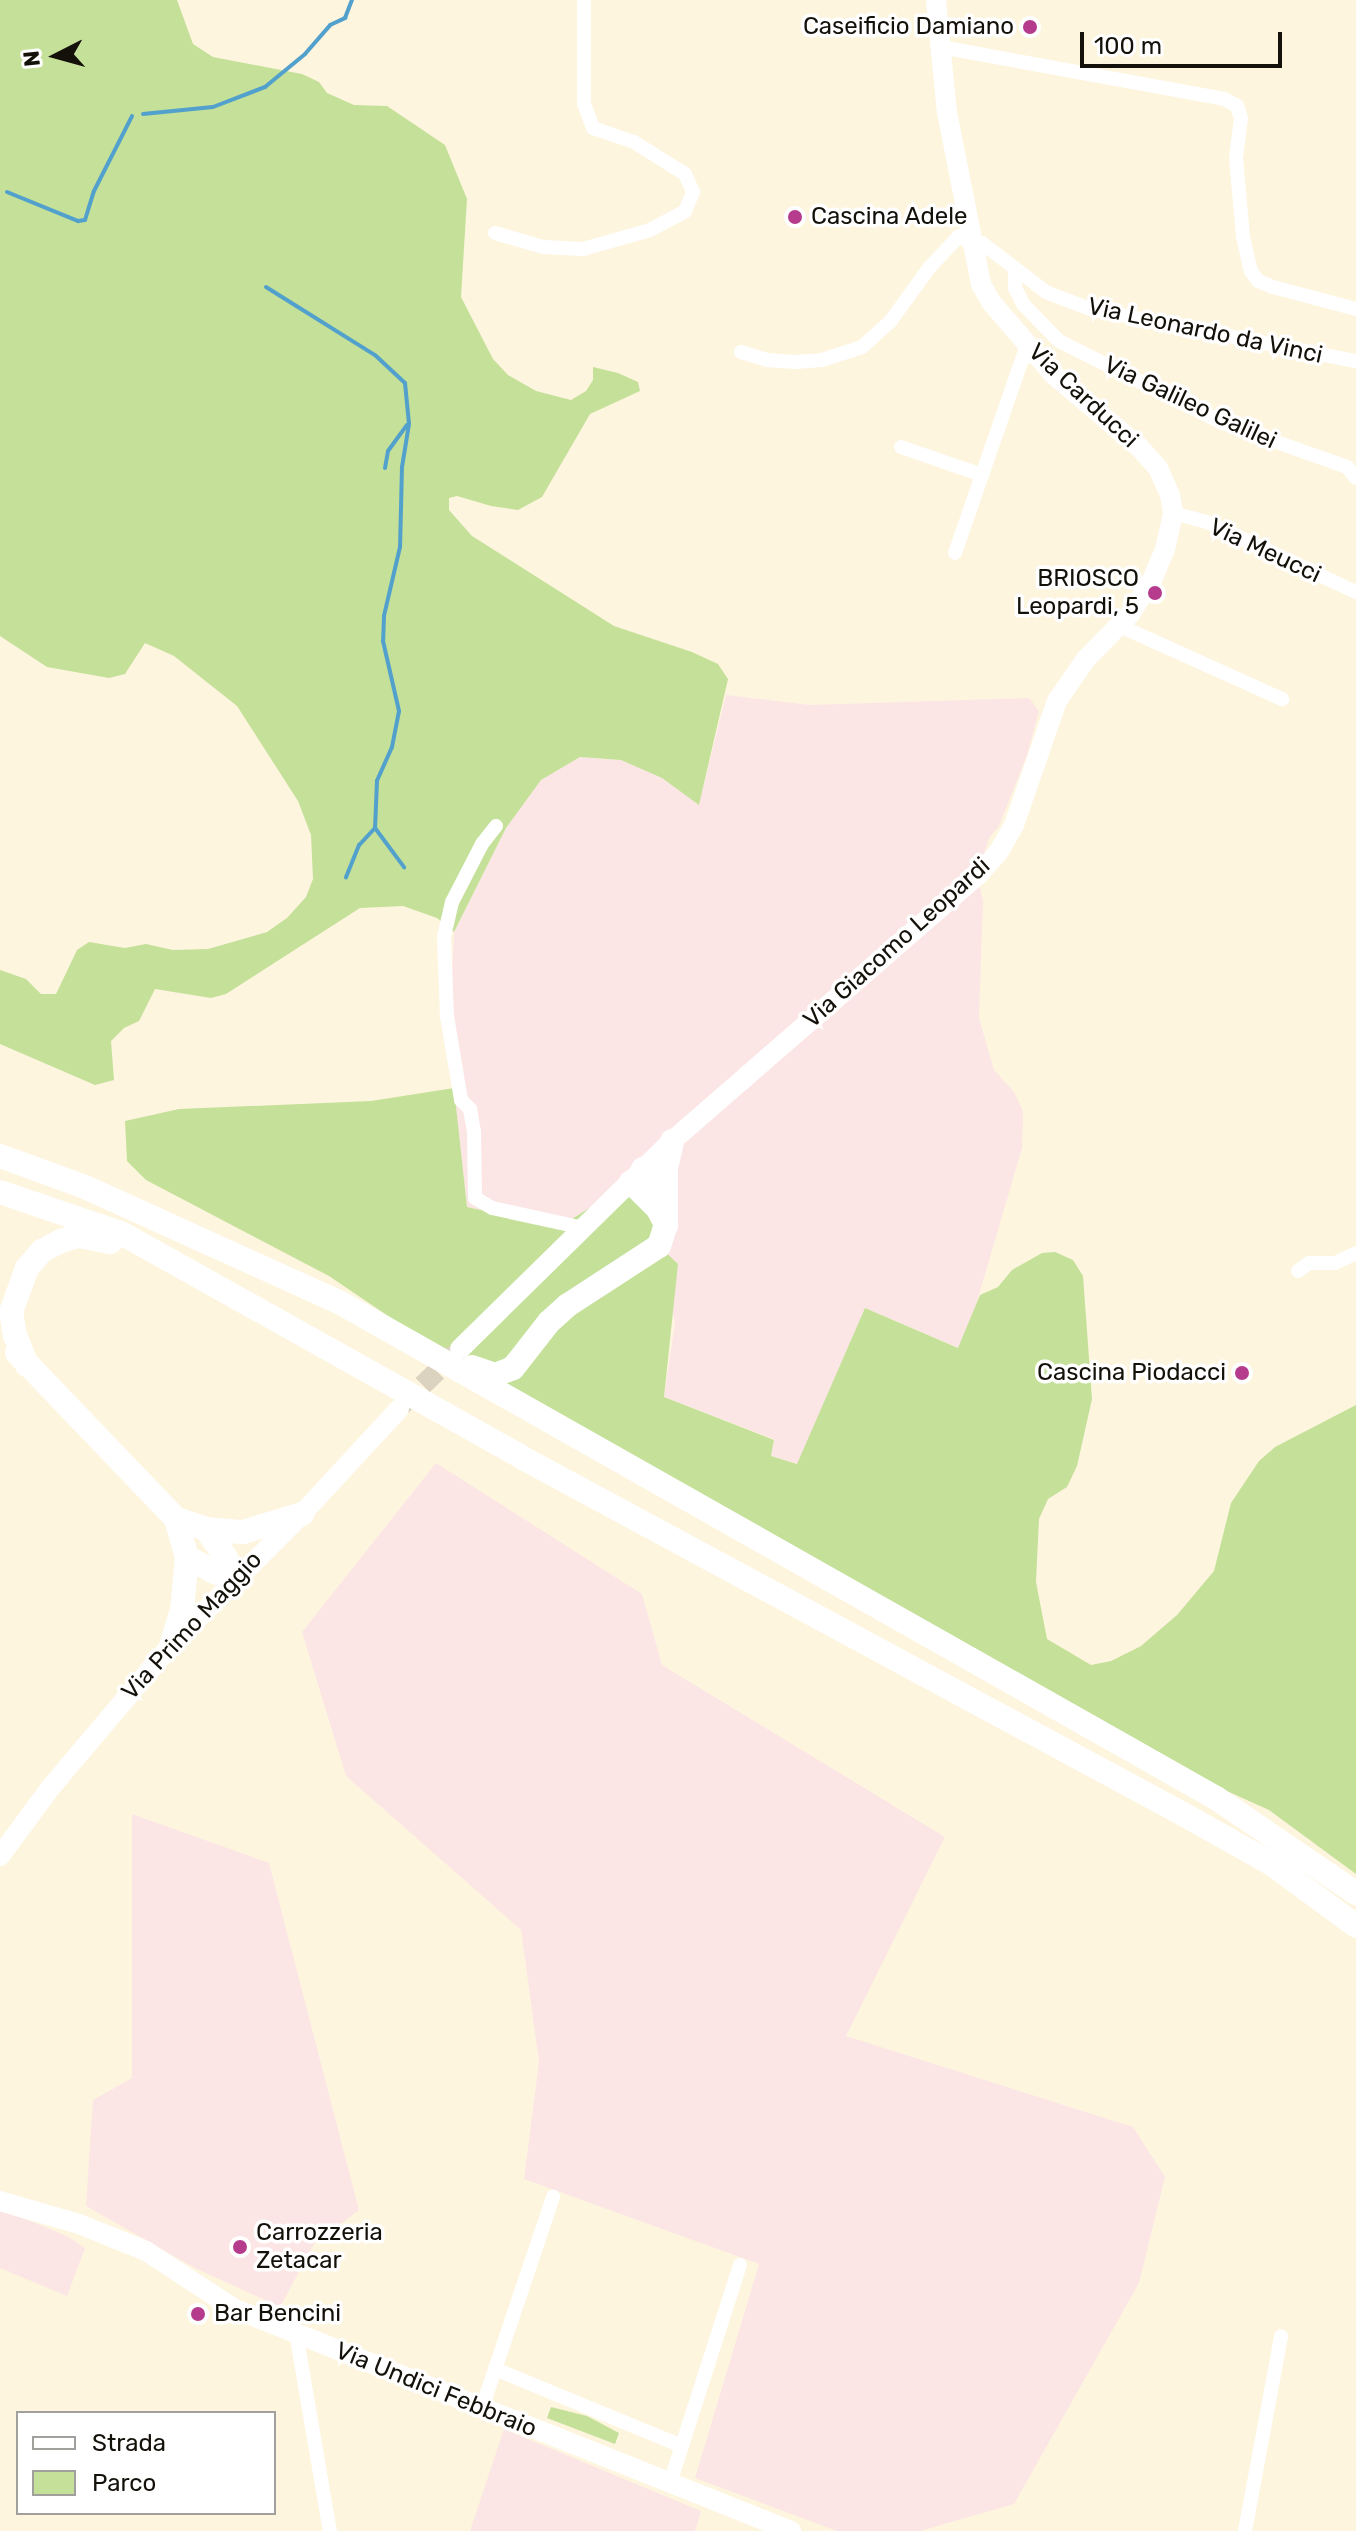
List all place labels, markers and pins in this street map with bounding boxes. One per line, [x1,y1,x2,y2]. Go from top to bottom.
place label: Caseificio Damiano [803,13,1014,41]
marker: Caseificio Damiano [1021,18,1039,36]
place label: Cascina Adele [811,203,968,231]
marker: Cascina Adele [786,208,804,226]
place label: BRIOSCO Leopardi, 5 [1016,565,1139,621]
marker: BRIOSCO Leopardi, 5 [1146,584,1164,602]
place label: Cascina Piodacci [1037,1359,1226,1387]
marker: Cascina Piodacci [1233,1364,1251,1382]
place label: Carrozzeria Zetacar [256,2219,383,2275]
marker: Carrozzeria Zetacar [231,2238,249,2256]
place label: Bar Bencini [214,2300,342,2328]
marker: Bar Bencini [189,2305,207,2323]

